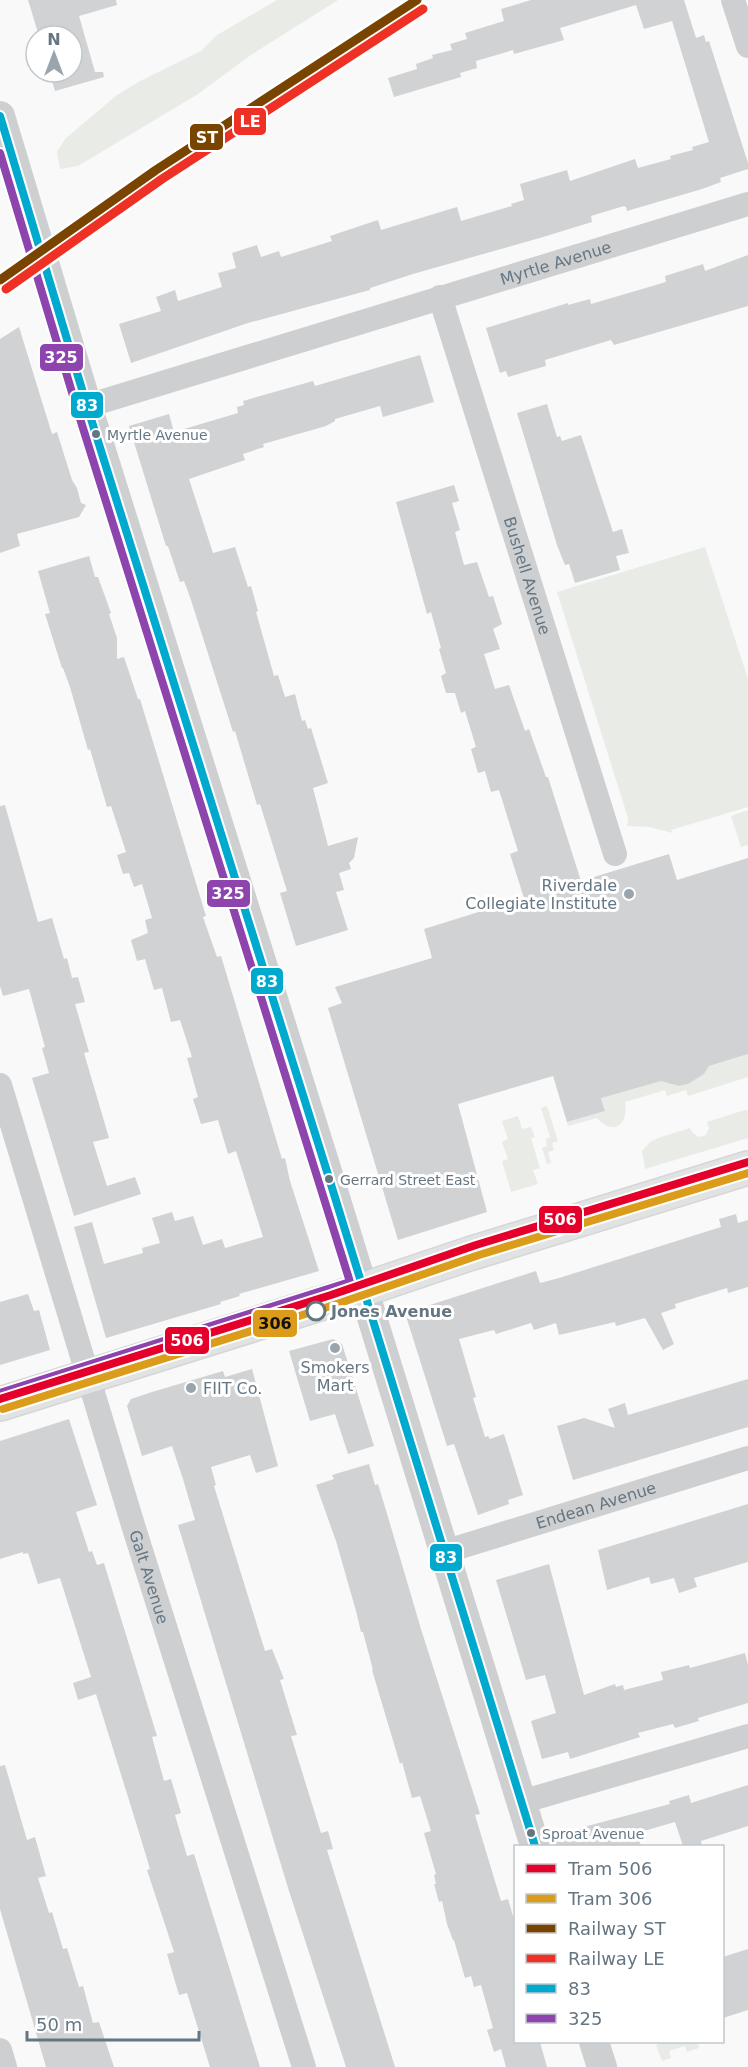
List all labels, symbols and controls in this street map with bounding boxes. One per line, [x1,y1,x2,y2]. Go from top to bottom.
north arrow [24,24,84,84]
text: N [47,30,61,49]
line badge: LE [233,107,267,136]
text: LE [239,112,261,131]
line badge: ST [189,123,224,151]
text: ST [196,128,218,147]
street label: Myrtle Avenue [498,237,614,289]
line badge: 325 [39,343,84,372]
text: 325 [44,348,78,367]
line badge: 83 [70,391,104,419]
text: 83 [76,396,98,415]
place label: Myrtle Avenue [107,427,208,443]
marker: Myrtle Avenue [90,428,102,440]
street label: Bushell Avenue [500,514,555,637]
place label: Riverdale Collegiate Institute [465,876,617,913]
line badge: 325 [206,879,251,908]
text: 325 [211,884,245,903]
marker: Riverdale Collegiate Institute [622,887,636,901]
line badge: 83 [250,967,284,995]
text: 83 [256,972,278,991]
place label: Gerrard Street East [340,1172,476,1188]
marker: Gerrard Street East [323,1173,335,1185]
line badge: 506 [538,1205,583,1234]
text: 506 [543,1210,577,1229]
marker: Jones Avenue [306,1301,326,1321]
place label: Jones Avenue [330,1302,452,1321]
line badge: 306 [252,1309,298,1338]
text: 306 [258,1314,292,1333]
line badge: 506 [164,1326,210,1355]
text: 506 [170,1331,204,1350]
marker: Smokers Mart [328,1341,342,1355]
place label: Smokers Mart [301,1358,369,1395]
place label: FIIT Co. [203,1379,262,1398]
marker: FIIT Co. [184,1381,198,1395]
street label: Endean Avenue [534,1478,658,1533]
street label: Galt Avenue [125,1528,173,1626]
line badge: 83 [429,1543,463,1572]
text: 83 [435,1548,457,1567]
place label: Sproat Avenue [542,1826,644,1842]
marker: Sproat Avenue [525,1827,537,1839]
legend [514,1845,724,2043]
text: Tram 506 [567,1858,652,1879]
text: Tram 306 [567,1888,652,1909]
text: Railway ST [568,1918,667,1939]
text: Railway LE [568,1948,665,1969]
text: 83 [568,1978,591,1999]
scale bar [27,2004,200,2042]
text: 325 [568,2008,602,2029]
text: 50 m [36,2014,82,2035]

